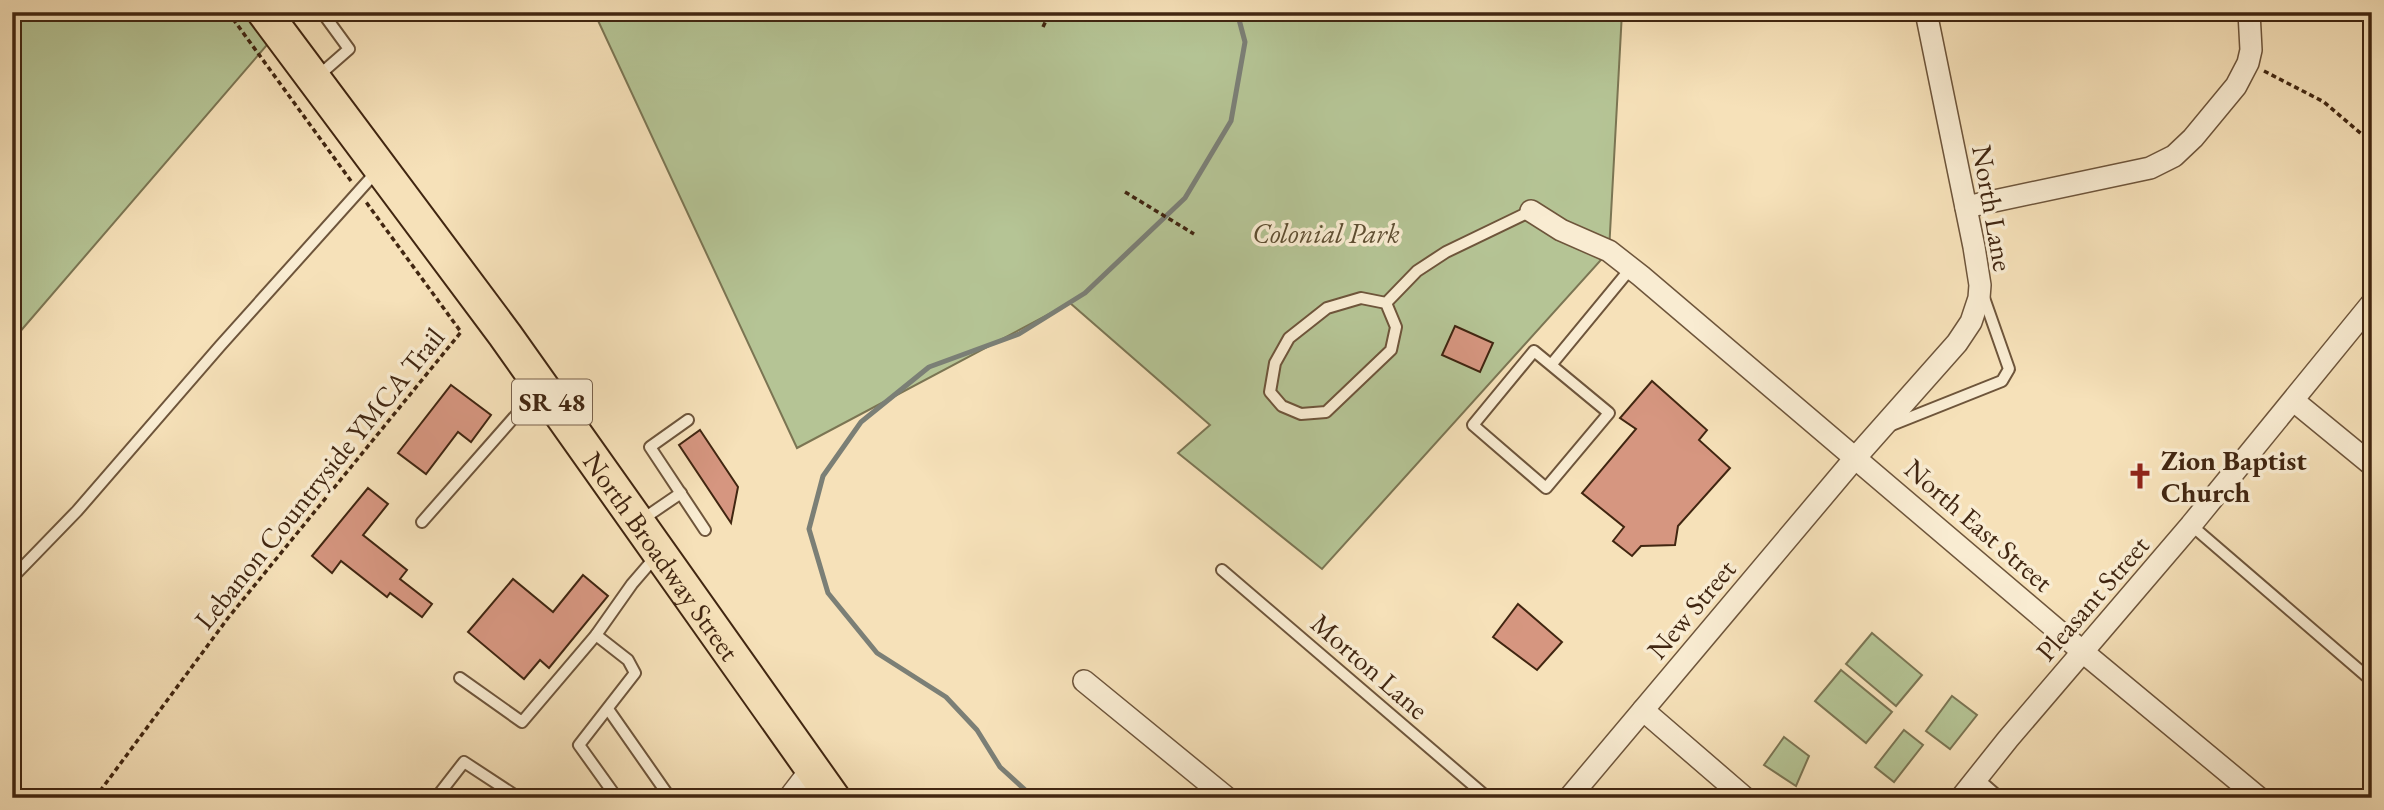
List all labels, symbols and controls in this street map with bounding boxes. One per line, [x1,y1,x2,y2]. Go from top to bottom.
street label: North Lane [1964,142,2022,274]
park label: Colonial Park [1252,215,1400,251]
street label: Lebanon Countryside YMCA Trail [186,320,452,636]
road number: SR 48 [512,380,592,424]
place label: Zion Baptist Church [2161,442,2307,510]
street label: North Broadway Street [575,445,748,668]
street label: North East Street [1897,451,2061,600]
church icon: Zion Baptist Church [2125,461,2155,491]
street label: Pleasant Street [2028,527,2157,668]
street label: New Street [1639,552,1743,666]
street label: Morton Lane [1304,605,1436,727]

